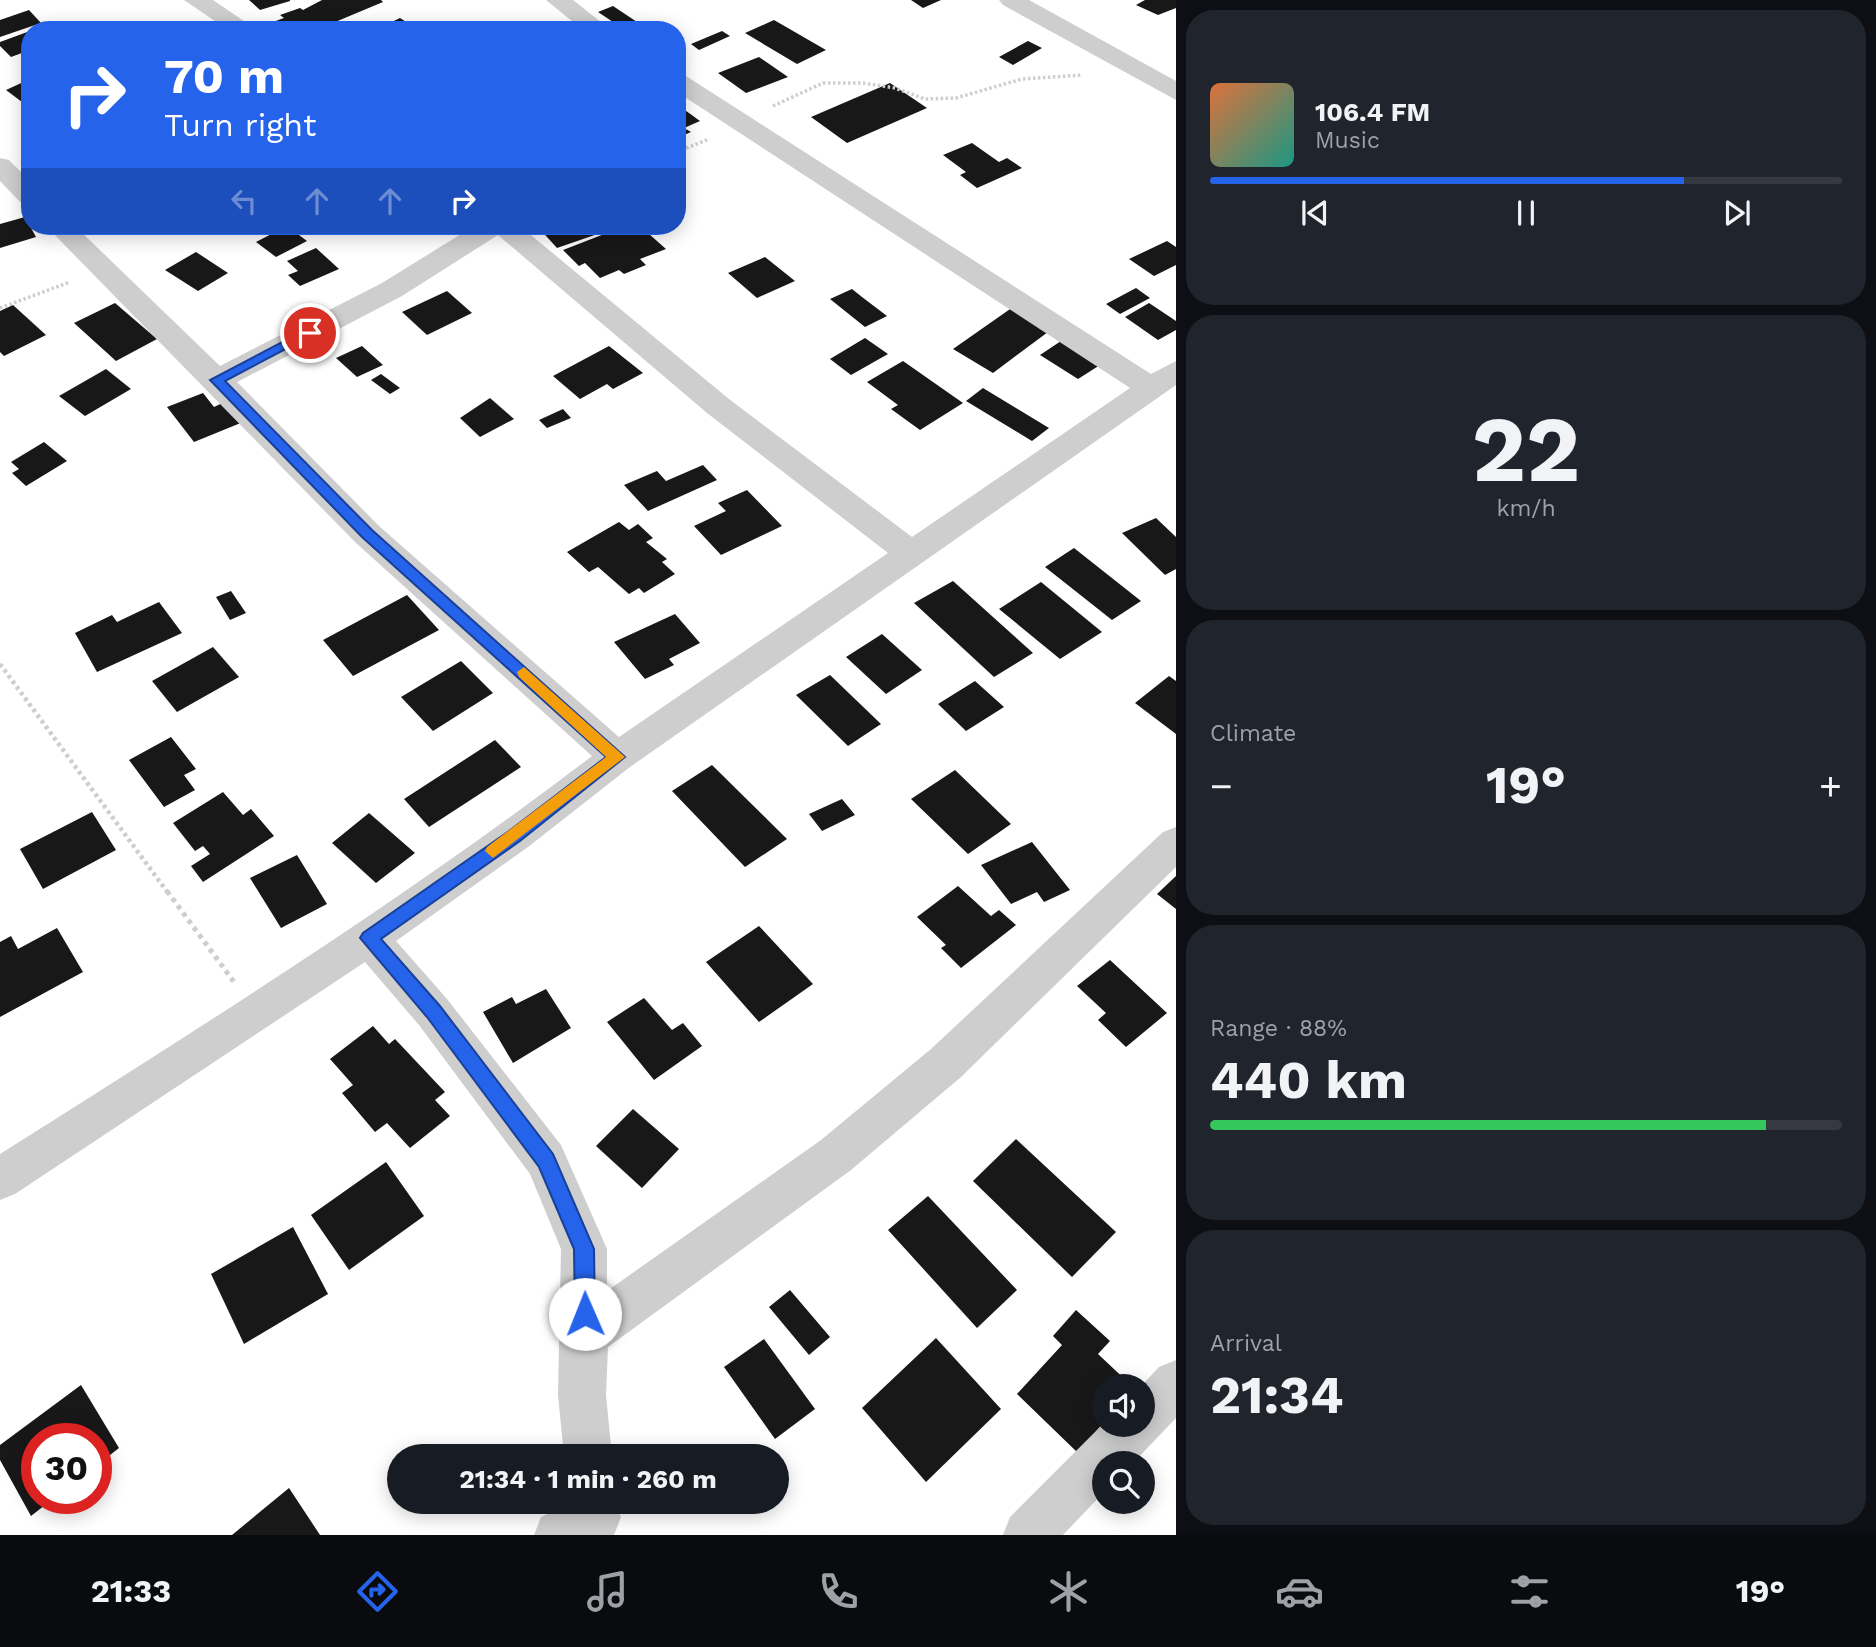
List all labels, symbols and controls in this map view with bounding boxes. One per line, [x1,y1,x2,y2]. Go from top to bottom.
text: 70 m [164,47,284,105]
icon: right [49,49,140,140]
text: 106.4 FM [1315,97,1430,127]
text: Turn right [164,106,316,144]
text: Music [1315,127,1380,154]
icon: left [225,182,263,220]
icon: ahead [298,182,336,220]
icon: ahead [371,182,409,220]
icon: right [444,182,482,220]
icon: previous [1296,194,1334,232]
icon: pause [1507,194,1545,232]
icon: next [1718,194,1756,232]
pin [280,303,340,363]
icon: arrive [291,314,329,352]
text: 22 [1472,396,1580,503]
text: km/h [1496,495,1556,522]
text: Climate [1210,720,1296,747]
text: 19° [1486,755,1566,816]
text: − [1210,764,1233,808]
text: + [1819,764,1842,808]
text: Range · 88% [1210,1015,1347,1042]
text: 440 km [1210,1050,1407,1111]
position arrow [548,1277,622,1351]
text: Arrival [1210,1330,1282,1357]
text: 21:34 [1210,1365,1344,1426]
map controls [1092,1374,1155,1514]
button: sound [1092,1374,1155,1437]
speed limit sign: 30 [21,1423,112,1514]
button: search [1092,1451,1155,1514]
text: 21:34 · 1 min · 260 m [459,1464,717,1494]
icon: directions [353,1567,402,1616]
icon: music [583,1567,632,1616]
icon: phone [814,1567,863,1616]
icon: climate [1044,1567,1093,1616]
icon: car [1275,1567,1324,1616]
icon: filters [1505,1567,1554,1616]
text: 21:33 [91,1572,171,1610]
text: 19° [1736,1572,1785,1610]

